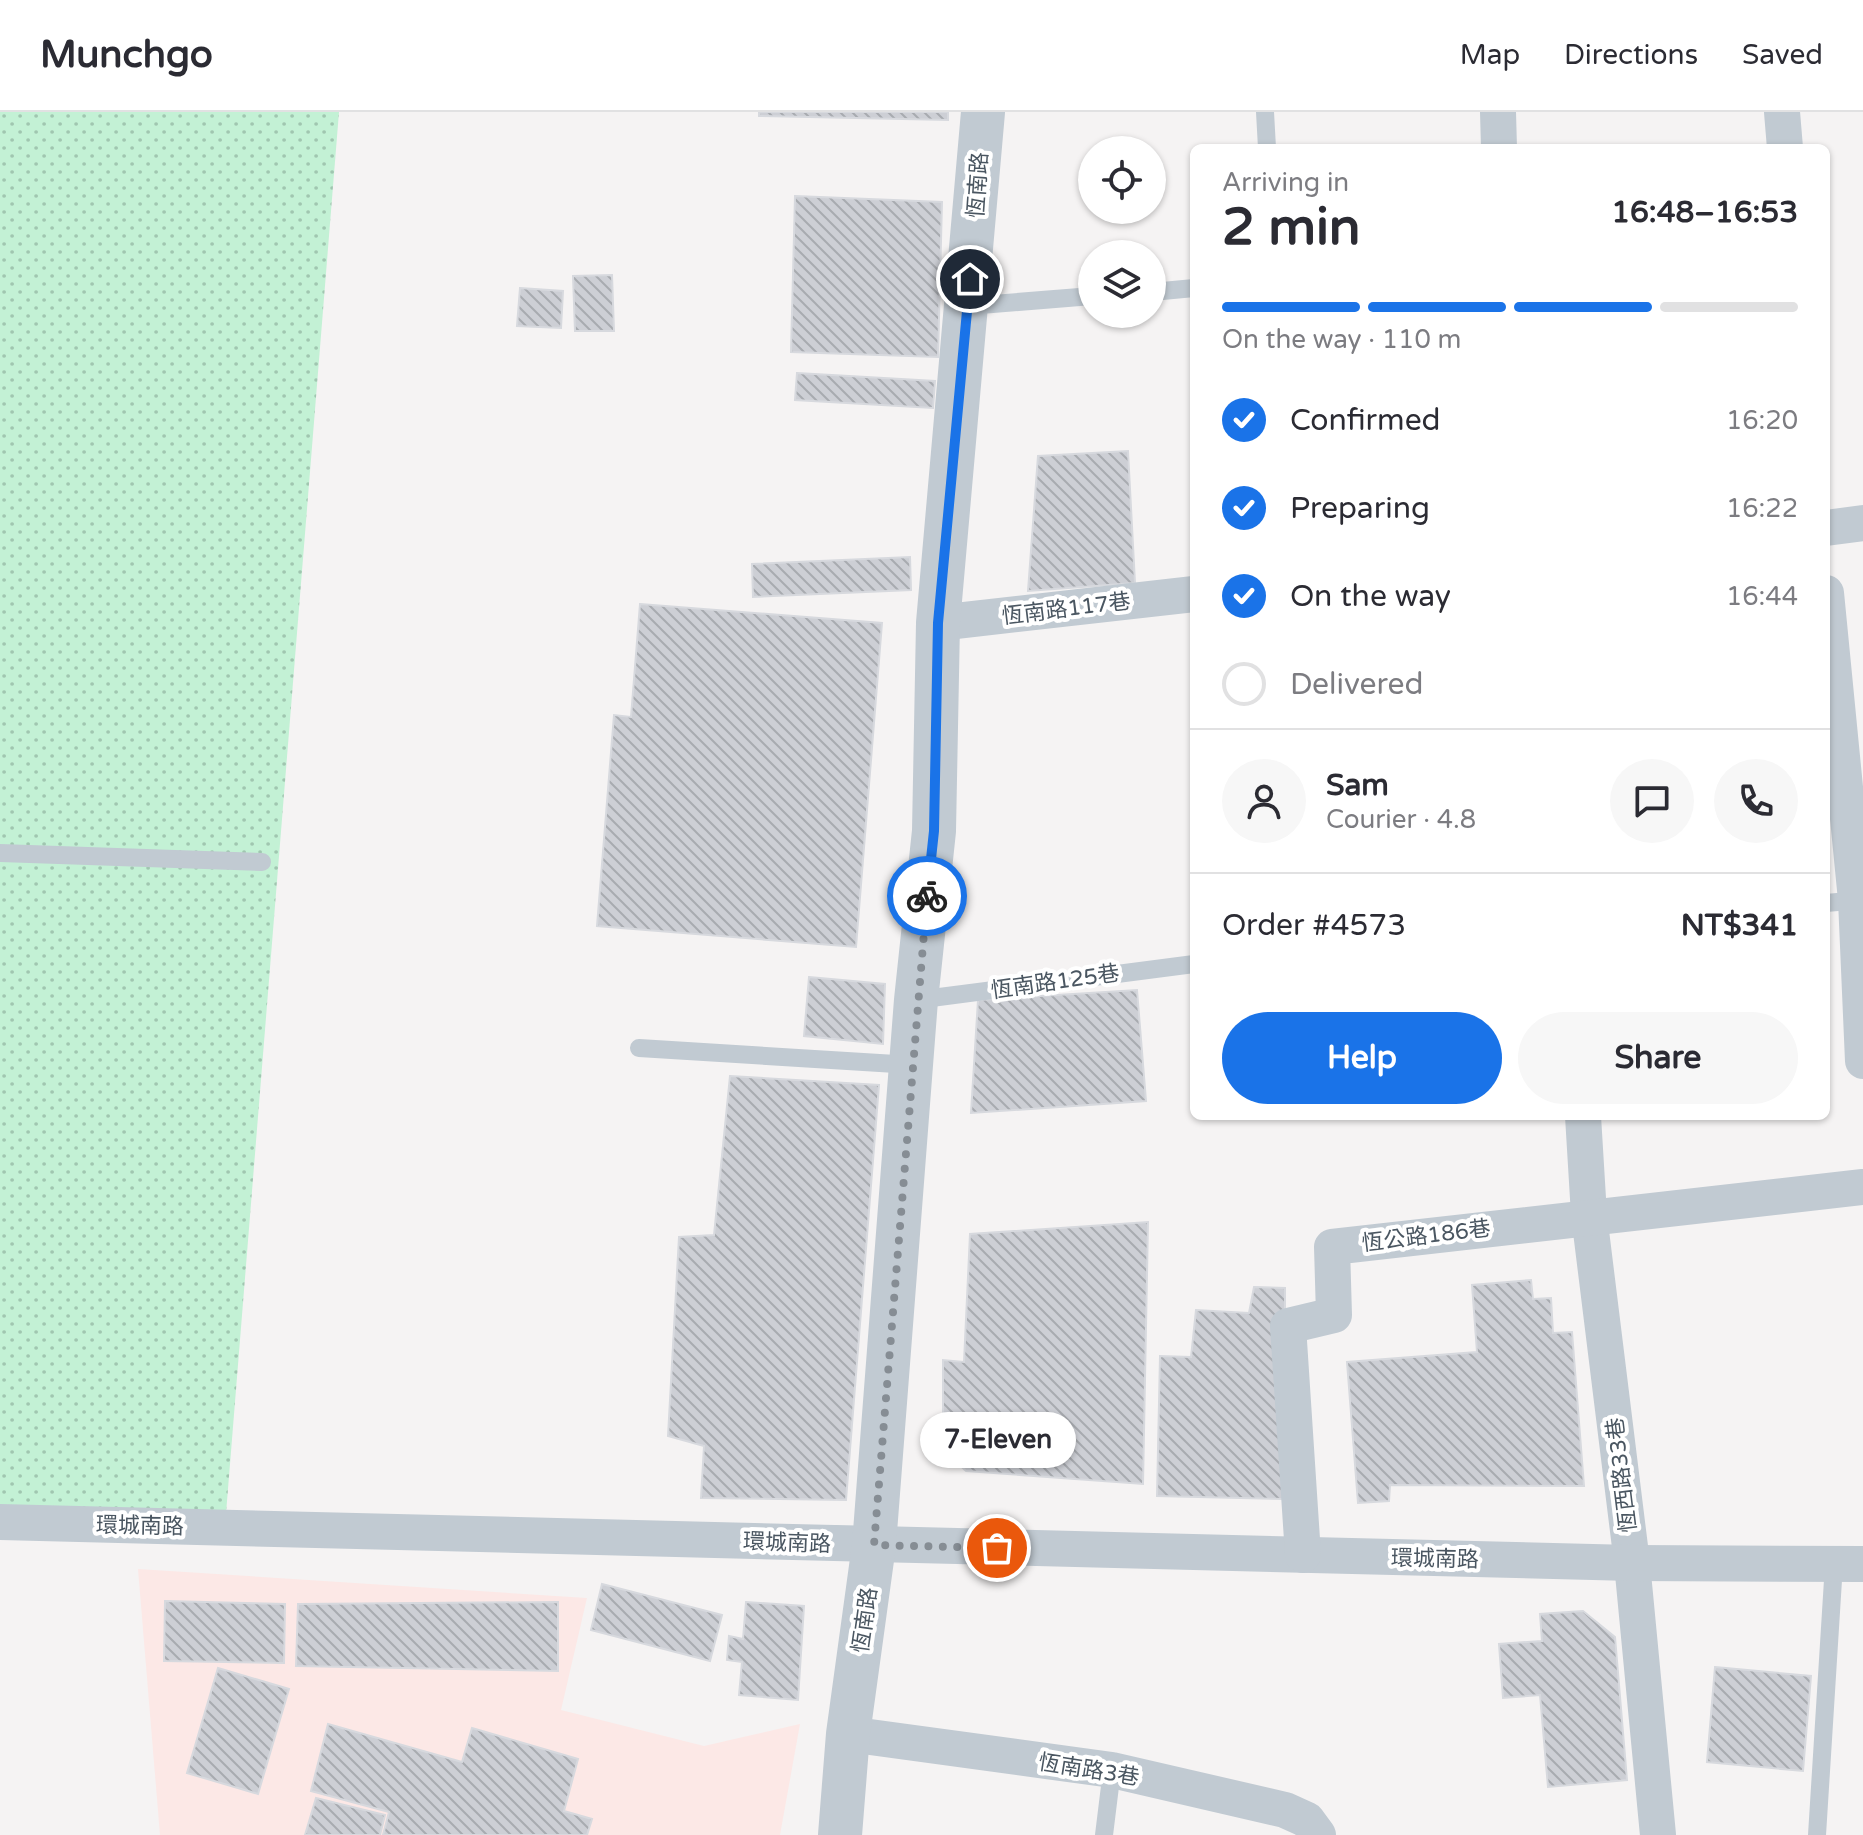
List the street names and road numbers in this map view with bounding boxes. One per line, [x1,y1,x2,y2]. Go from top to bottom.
street label: 恆南路 [963,151,993,219]
street label: 恆南路117巷 [1000,588,1132,630]
street label: 恆南路125巷 [989,960,1121,1004]
street label: 恆公路186巷 [1360,1215,1492,1257]
street label: 恆西路33巷 [1602,1416,1642,1534]
street label: 環城南路 [96,1512,184,1540]
street label: 環城南路 [743,1528,831,1558]
street label: 環城南路 [1391,1545,1479,1573]
street label: 恆南路 [848,1586,882,1655]
street label: 恆南路3巷 [1037,1749,1141,1791]

